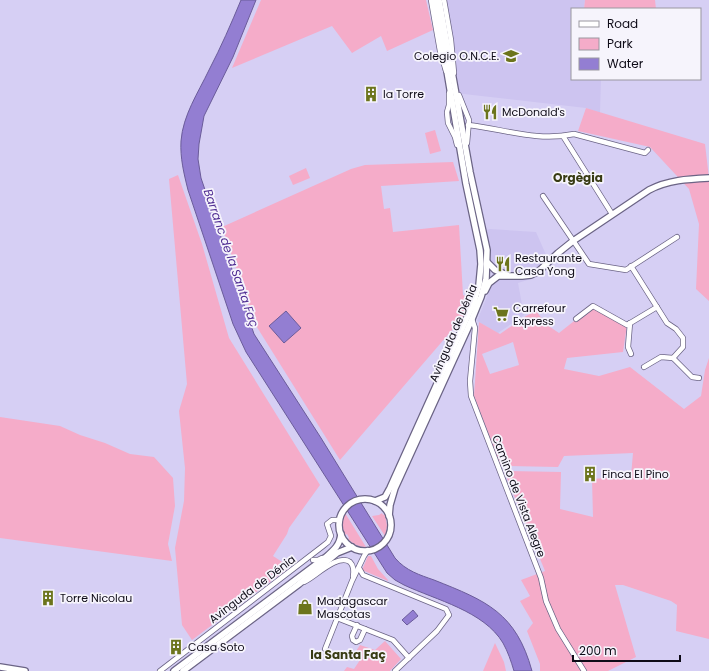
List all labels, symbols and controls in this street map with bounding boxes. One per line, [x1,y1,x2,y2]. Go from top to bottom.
legend [571,8,701,80]
text: Road [607,15,638,32]
text: Park [607,35,634,52]
school or university icon: Colegio O.N.C.E. [502,47,520,65]
place label: Colegio O.N.C.E. [414,48,499,64]
text: Water [607,55,644,72]
building icon: la Torre [362,85,380,103]
place label: la Torre [383,86,424,102]
restaurant icon: McDonald's [481,103,499,121]
place label: McDonald's [502,104,565,120]
district label: Orgègia [553,169,603,186]
water label: Barranc de la Santa Faç [200,186,263,329]
place label: Restaurante Casa Yong [515,250,582,279]
restaurant icon: Restaurante Casa Yong [494,255,512,273]
street label: Avinguda de Dénia [425,282,481,384]
place label: Carrefour Express [513,300,566,329]
supermarket icon: Carrefour Express [492,305,510,323]
street label: Camino de Vista Alegre [488,433,550,560]
building icon: Finca El Pino [581,465,599,483]
place label: Finca El Pino [602,466,669,482]
street label: Avinguda de Dénia [205,551,299,627]
building icon: Torre Nicolau [39,589,57,607]
place label: Torre Nicolau [60,590,132,606]
place label: Madagascar Mascotas [317,593,388,622]
shop icon: Madagascar Mascotas [296,598,314,616]
scale bar [573,637,680,663]
building icon: Casa Soto [167,638,185,656]
place label: Casa Soto [188,639,245,655]
text: 200 m [579,642,617,659]
district label: la Santa Faç [310,646,386,663]

